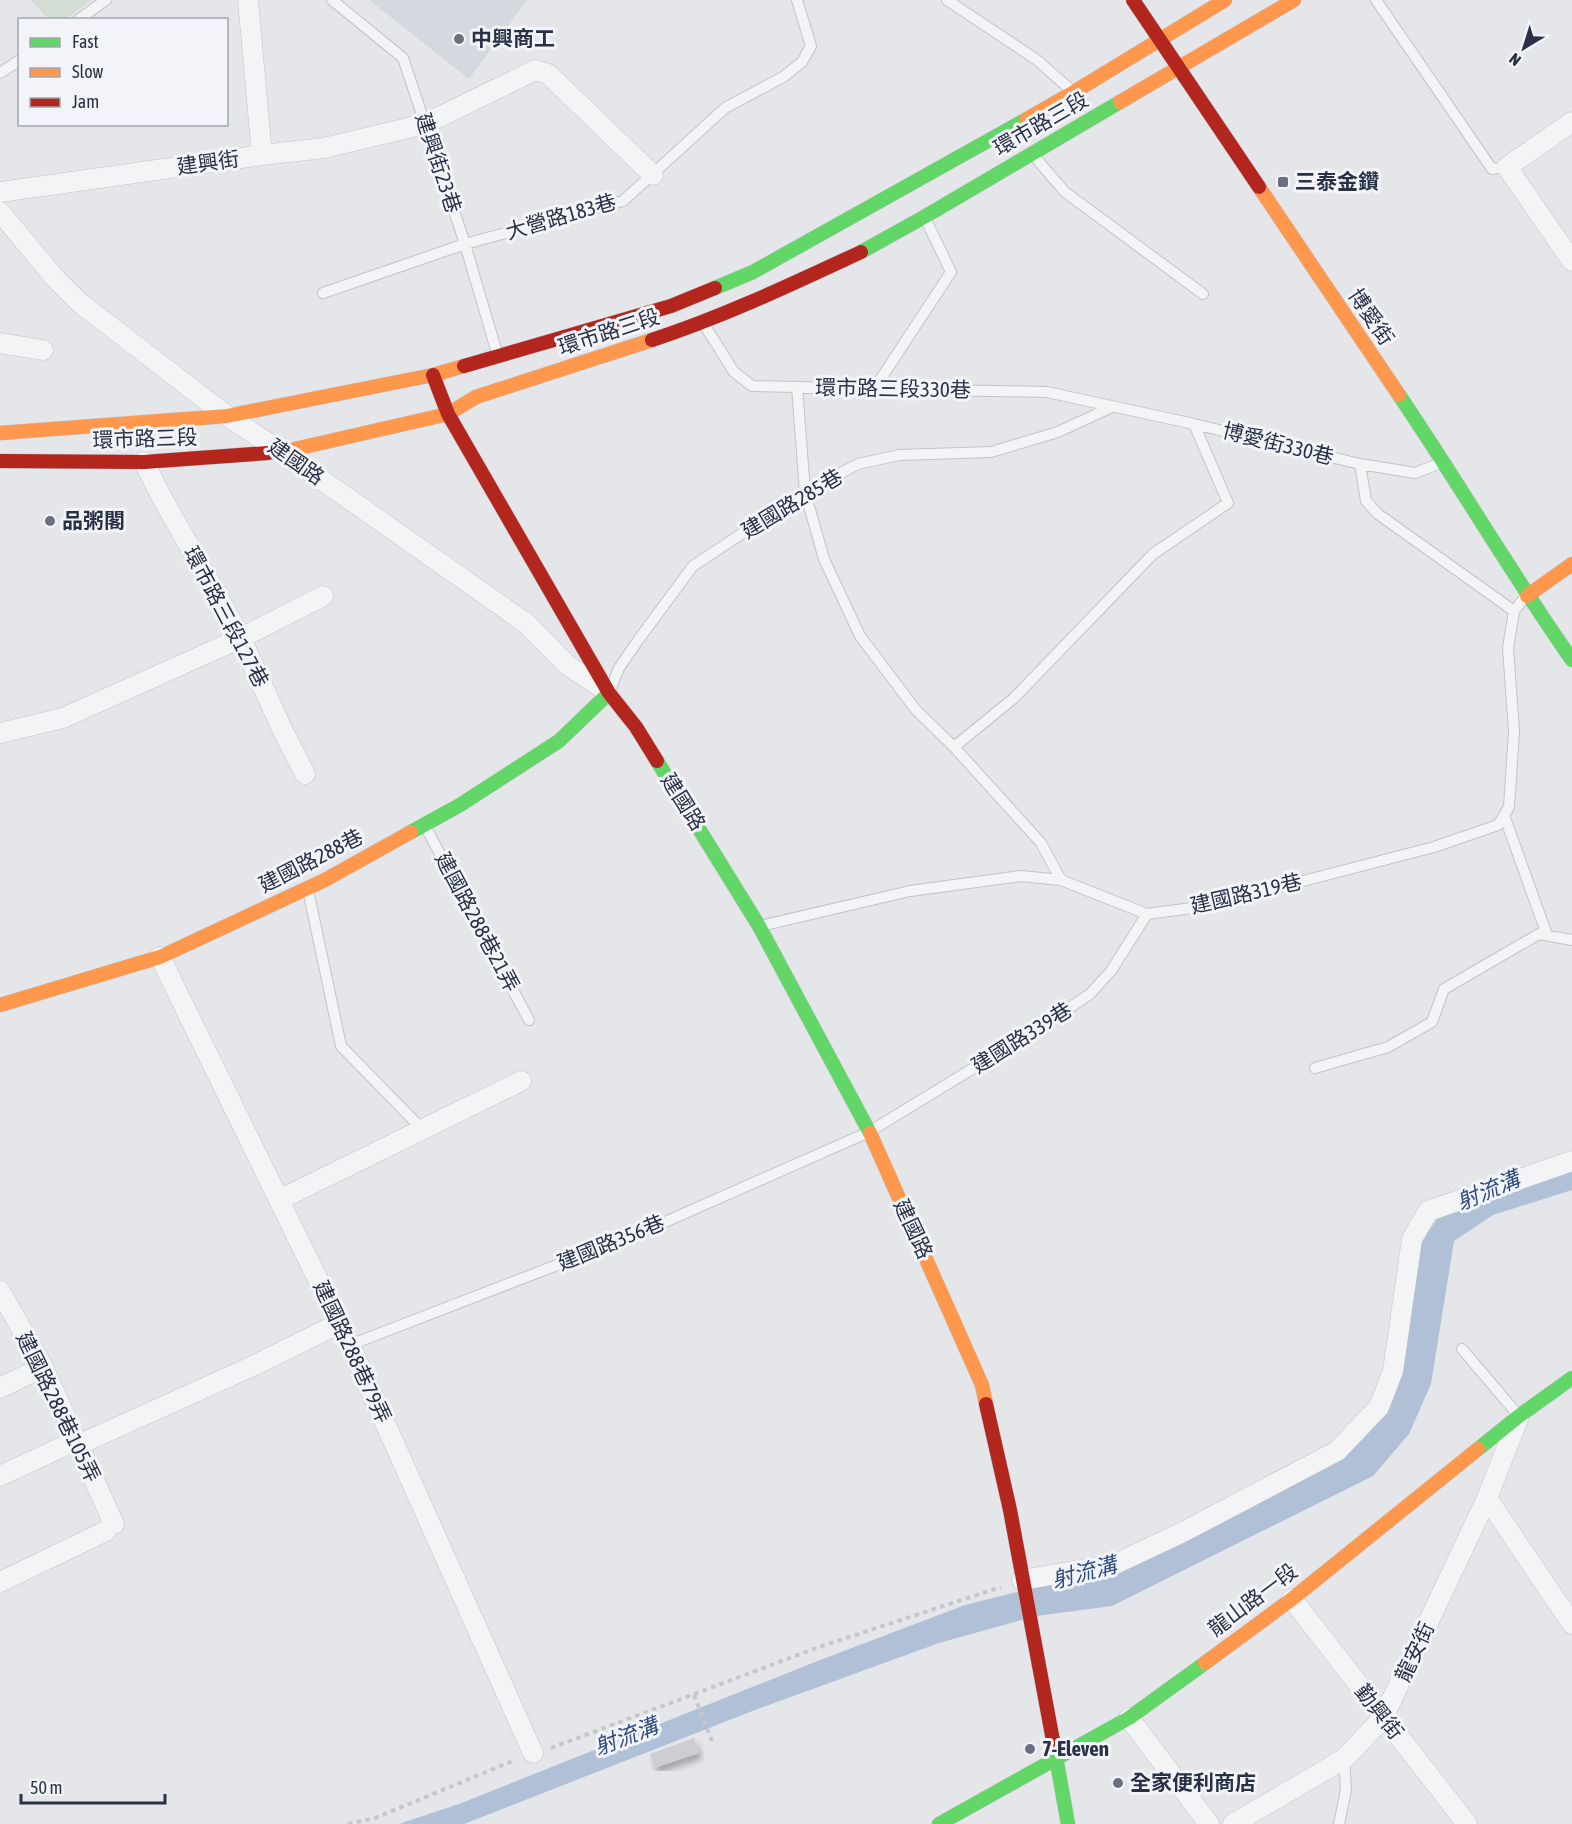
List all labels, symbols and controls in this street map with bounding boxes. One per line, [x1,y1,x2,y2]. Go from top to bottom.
legend [18,18,228,126]
north arrow [1494,18,1554,78]
place label: 中興商工 [471,26,555,50]
text: Fast [72,31,99,52]
marker: 中興商工 [452,32,466,46]
text: N [1505,50,1524,70]
text: Slow [72,61,103,82]
street label: 環市路三段 [989,86,1092,160]
text: Jam [72,91,99,112]
street label: 建興街23巷 [412,110,466,216]
street label: 建興街 [175,146,241,178]
place label: 三泰金鑽 [1295,169,1379,193]
marker: 三泰金鑽 [1276,175,1290,189]
street label: 大營路183巷 [503,189,619,243]
street label: 博愛街 [1344,284,1399,349]
street label: 環市路三段 [555,303,662,359]
street label: 環市路三段330巷 [815,375,971,401]
street label: 博愛街330巷 [1220,418,1336,468]
street label: 環市路三段 [92,424,198,452]
street label: 建國路 [264,433,329,489]
street label: 建國路285巷 [737,464,846,543]
place label: 品粥閣 [62,508,125,532]
marker: 品粥閣 [43,514,57,528]
street label: 環市路三段127巷 [180,542,274,691]
street label: 建國路 [657,768,711,835]
street label: 建國路288巷 [254,824,367,897]
street label: 建國路288巷21弄 [431,848,525,995]
street label: 建國路319巷 [1188,869,1304,917]
street label: 建國路339巷 [967,997,1076,1077]
water label: 射流溝 [1453,1164,1526,1215]
street label: 建國路 [890,1195,938,1262]
street label: 建國路356巷 [553,1210,668,1274]
street label: 建國路288巷79弄 [309,1277,396,1427]
street label: 建國路288巷105弄 [12,1327,106,1486]
water label: 射流溝 [1049,1550,1122,1593]
street label: 龍山路一段 [1203,1558,1302,1640]
street label: 龍安街 [1390,1618,1438,1685]
street label: 勤興街 [1351,1679,1409,1744]
water label: 射流溝 [591,1711,664,1760]
place label: 7-Eleven [1042,1736,1109,1760]
marker: 7-Eleven [1023,1742,1037,1756]
scale bar [21,1767,165,1805]
place label: 全家便利商店 [1130,1770,1256,1794]
marker: 全家便利商店 [1111,1776,1125,1790]
text: 50 m [30,1777,62,1798]

